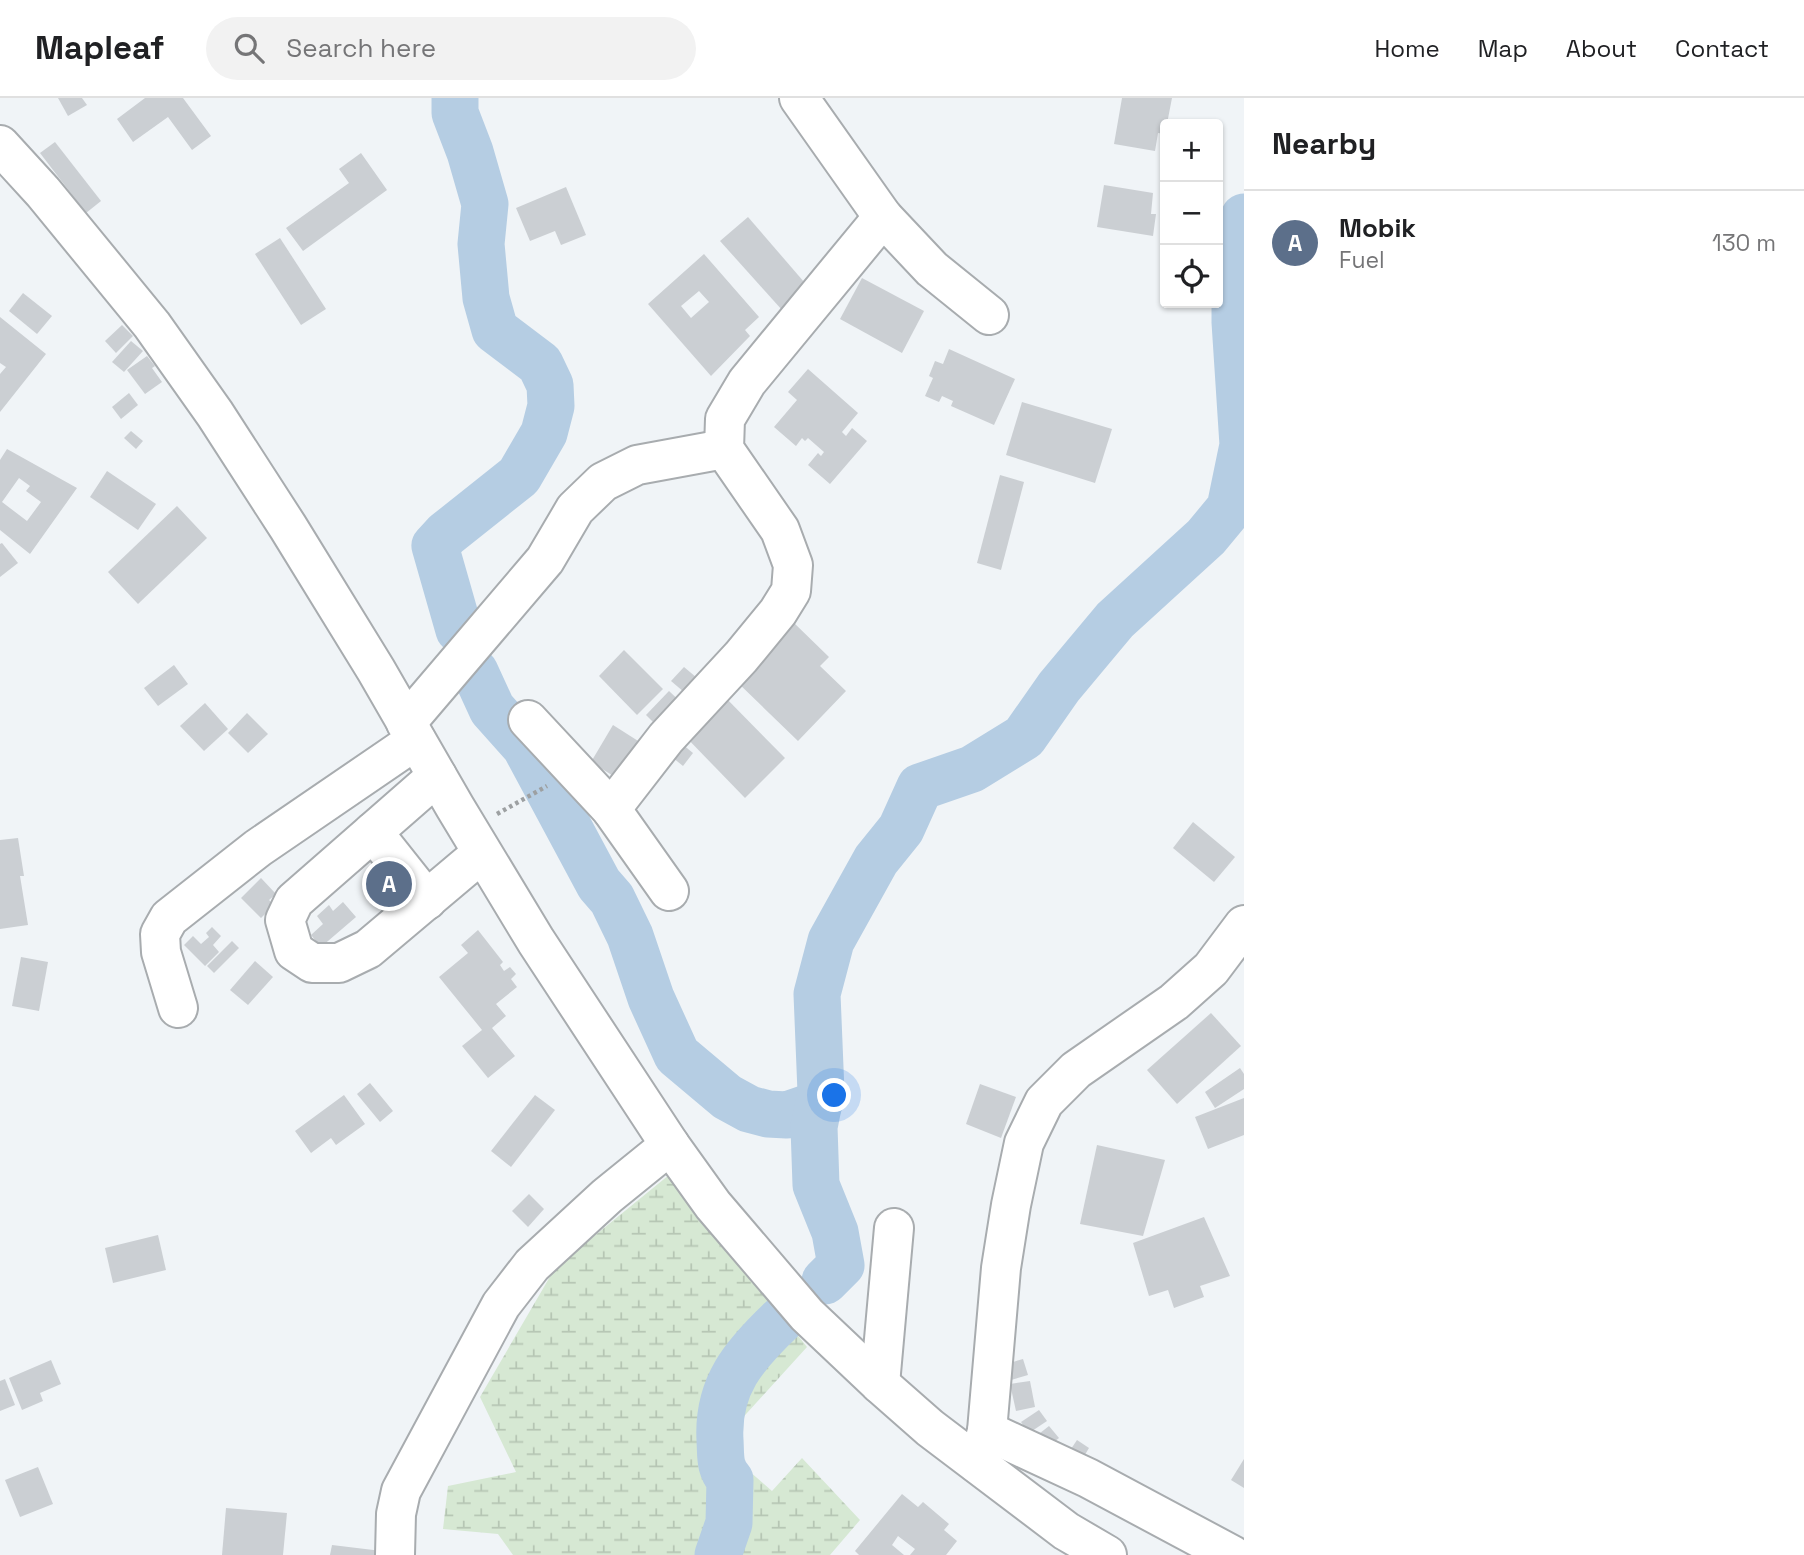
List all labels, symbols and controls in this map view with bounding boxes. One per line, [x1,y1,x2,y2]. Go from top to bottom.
search box [206,17,696,80]
text: Mapleaf [35,27,164,69]
icon: search [230,29,268,67]
text: Search here [286,31,436,65]
text: Home [1374,33,1440,64]
text: Map [1478,33,1528,64]
text: About [1566,33,1637,64]
text: Contact [1675,33,1769,64]
map controls [1160,119,1223,308]
button: + [1160,119,1223,182]
text: Nearby [1272,124,1376,163]
button: − [1160,182,1223,245]
text: Mobik [1339,211,1416,245]
text: A [1288,228,1302,258]
text: 130 m [1712,228,1776,258]
button: locate [1160,245,1223,308]
text: Fuel [1339,245,1385,275]
pin: A [366,858,412,910]
your location [817,1078,851,1112]

